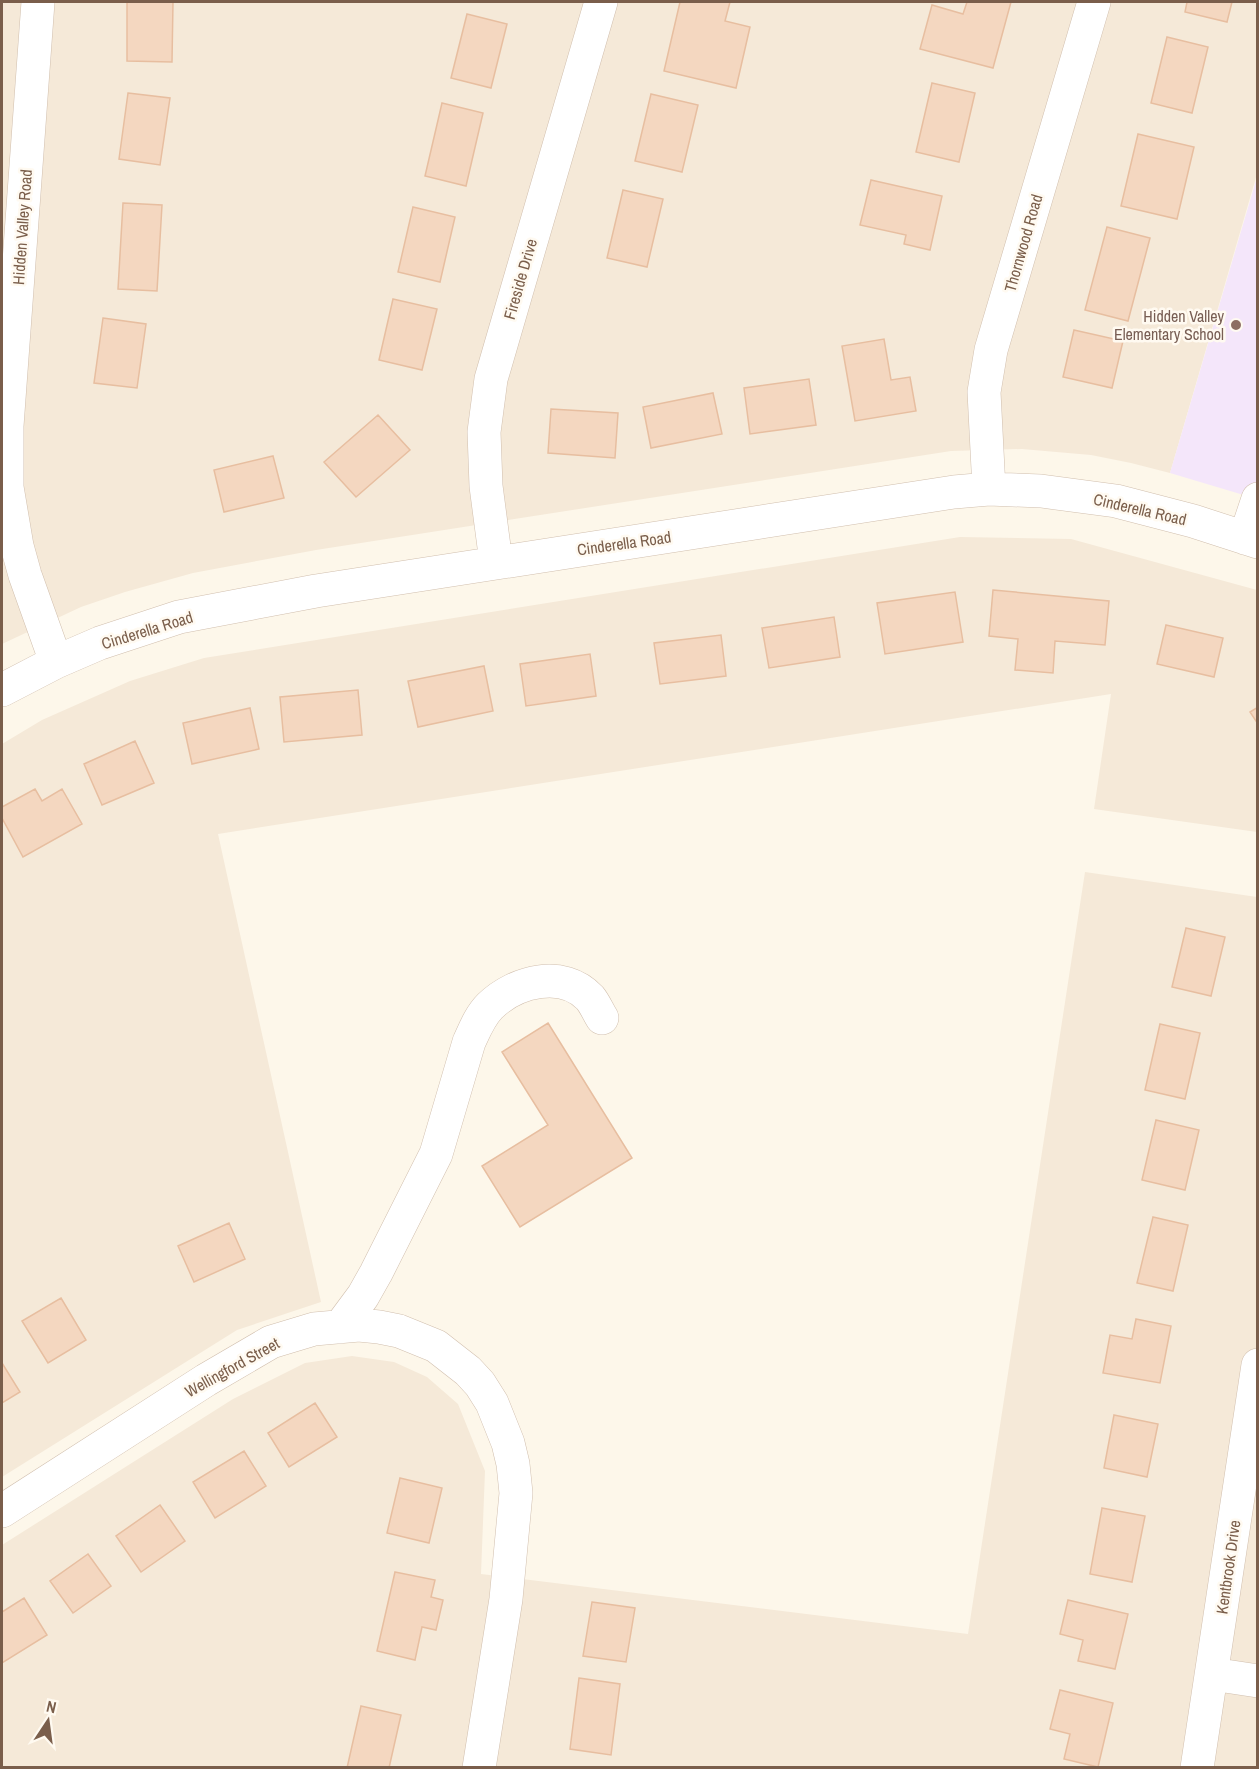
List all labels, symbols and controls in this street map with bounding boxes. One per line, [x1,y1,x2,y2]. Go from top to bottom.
street label: Hidden Valley Road [7,169,37,285]
street label: Thornwood Road [999,192,1047,294]
street label: Fireside Drive [498,236,542,322]
place label: Hidden Valley Elementary School [1114,305,1224,345]
marker: Hidden Valley Elementary School [1229,318,1243,332]
street label: Cinderella Road [1091,488,1189,530]
street label: Cinderella Road [576,526,672,560]
street label: Cinderella Road [98,606,196,654]
street label: Wellingford Street [181,1332,283,1402]
street label: Kentbrook Drive [1211,1519,1245,1615]
north arrow [18,1691,78,1751]
text: N [44,1695,58,1718]

